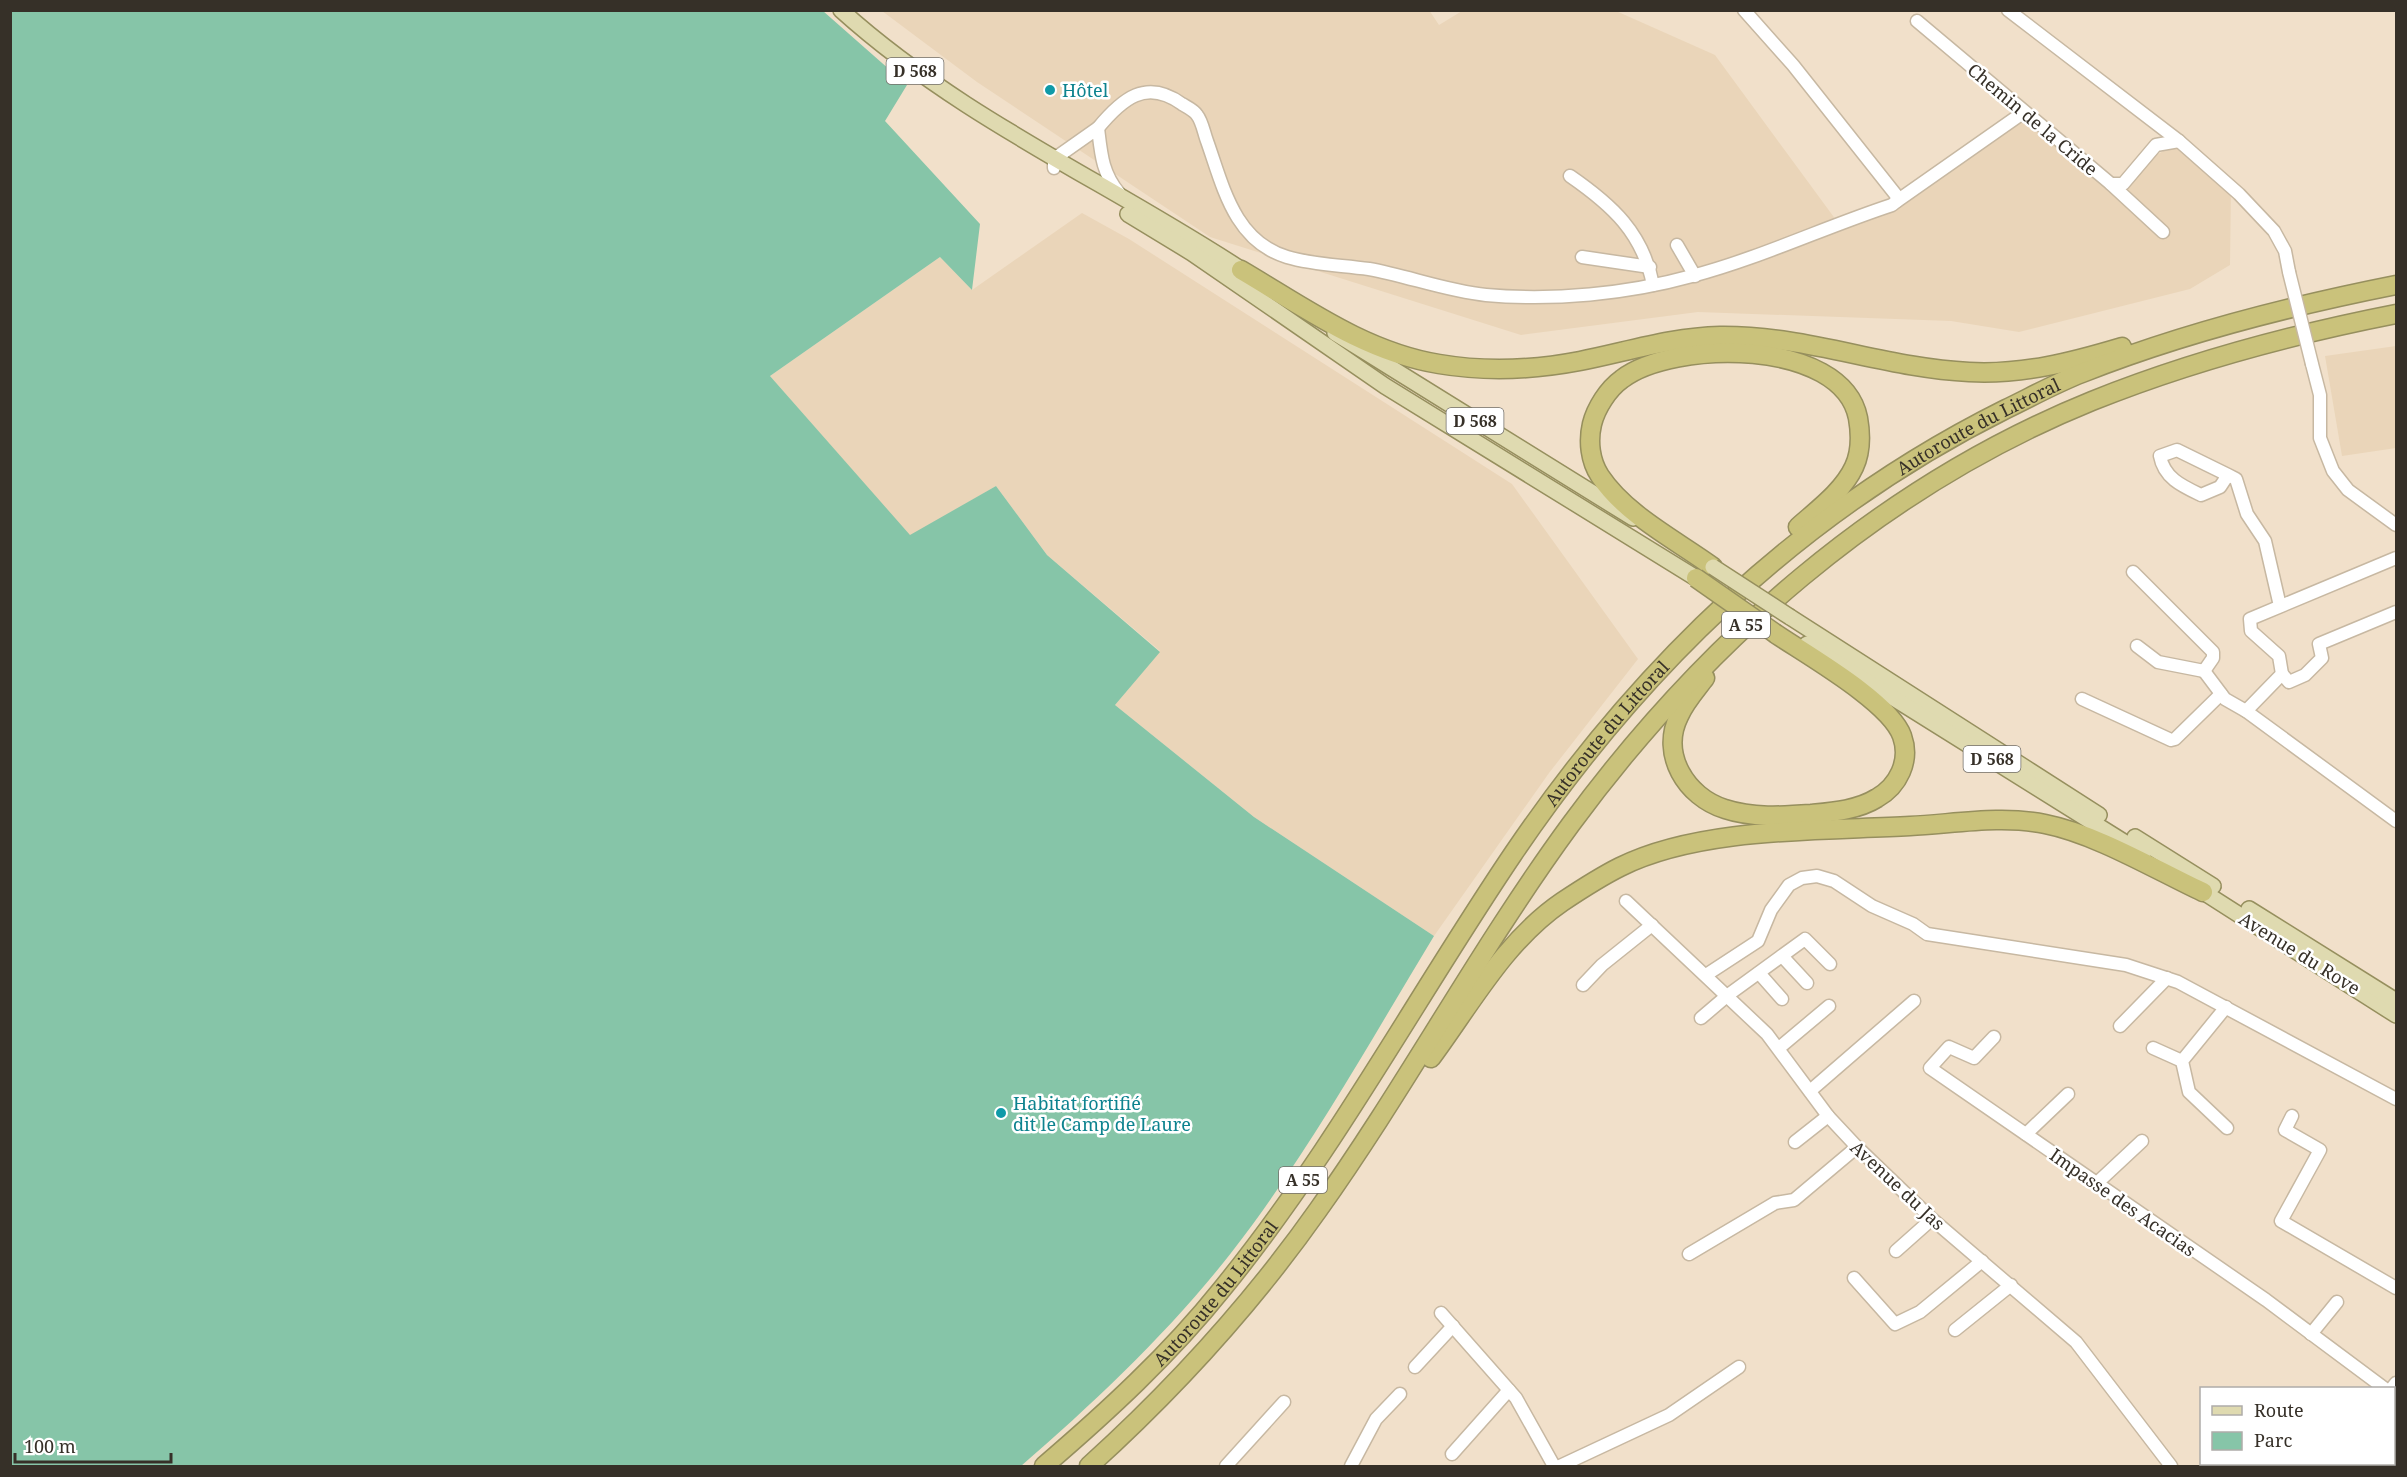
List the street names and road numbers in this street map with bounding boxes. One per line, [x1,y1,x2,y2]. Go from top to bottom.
street label: Chemin de la Cride [1963,57,2103,181]
road number: D 568 [886,58,944,84]
street label: Autoroute du Littoral [1892,372,2064,480]
road number: D 568 [1446,408,1504,434]
road number: A 55 [1722,612,1770,638]
street label: Autoroute du Littoral [1539,655,1674,811]
road number: D 568 [1964,746,2020,772]
street label: Avenue du Rove [2235,906,2365,1000]
street label: Avenue du Jas [1846,1135,1950,1235]
street label: Impasse des Acacias [2045,1143,2201,1261]
road number: A 55 [1279,1167,1327,1193]
street label: Autoroute du Littoral [1148,1215,1283,1371]

